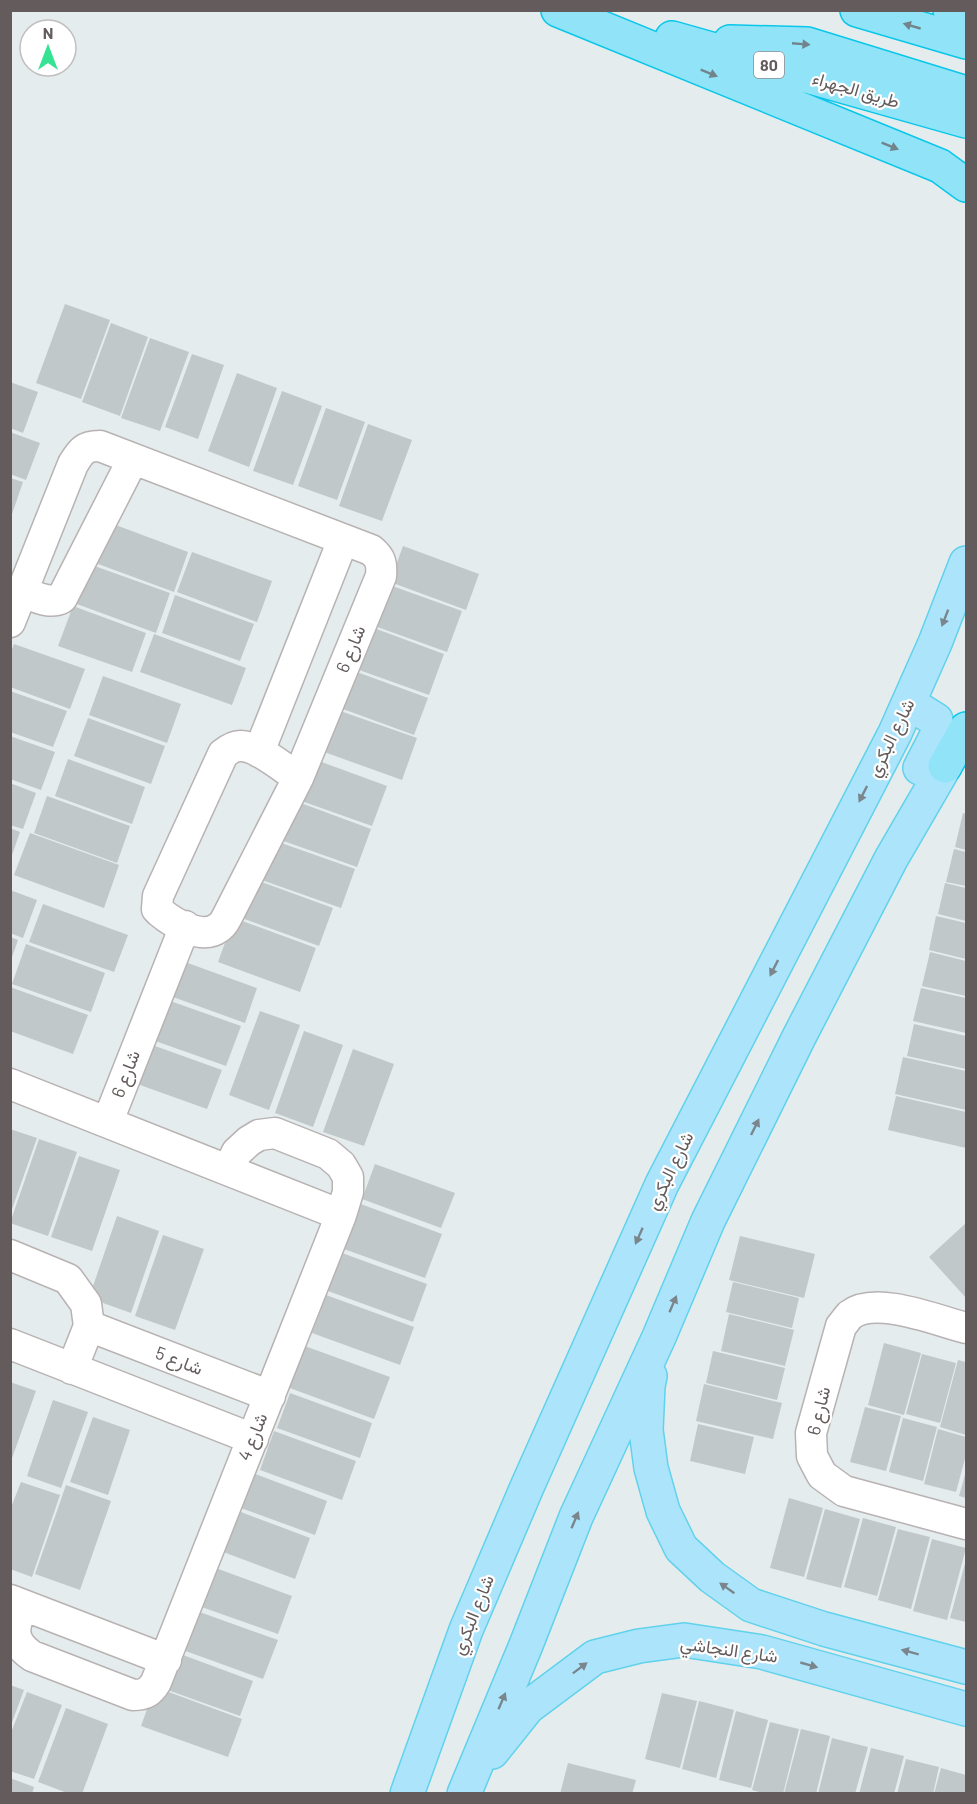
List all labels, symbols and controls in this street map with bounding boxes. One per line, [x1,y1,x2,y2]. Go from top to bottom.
north arrow [18,18,78,78]
one-way arrow [903,21,921,31]
text: N [43,23,53,42]
one-way arrow [792,39,811,49]
road number: 80 [754,52,784,78]
street label: طريق الجهراء [810,66,902,113]
one-way arrow [700,69,718,78]
one-way arrow [881,141,899,151]
one-way arrow [940,609,950,627]
street label: شارع 6 [331,622,371,676]
street label: شارع البكري [862,695,923,782]
one-way arrow [858,786,868,803]
one-way arrow [769,959,778,976]
street label: شارع 6 [106,1047,146,1101]
one-way arrow [750,1119,759,1136]
street label: شارع البكري [641,1128,702,1215]
one-way arrow [634,1227,643,1244]
one-way arrow [669,1295,678,1313]
street label: شارع 5 [152,1341,206,1381]
street label: شارع 6 [802,1384,836,1438]
street label: شارع 4 [233,1409,273,1465]
one-way arrow [571,1511,580,1529]
street label: شارع البكري [446,1571,503,1660]
one-way arrow [720,1582,736,1594]
street label: شارع النجاشي [678,1631,779,1672]
one-way arrow [901,1647,919,1656]
one-way arrow [800,1661,818,1670]
one-way arrow [573,1662,588,1674]
one-way arrow [497,1691,507,1709]

